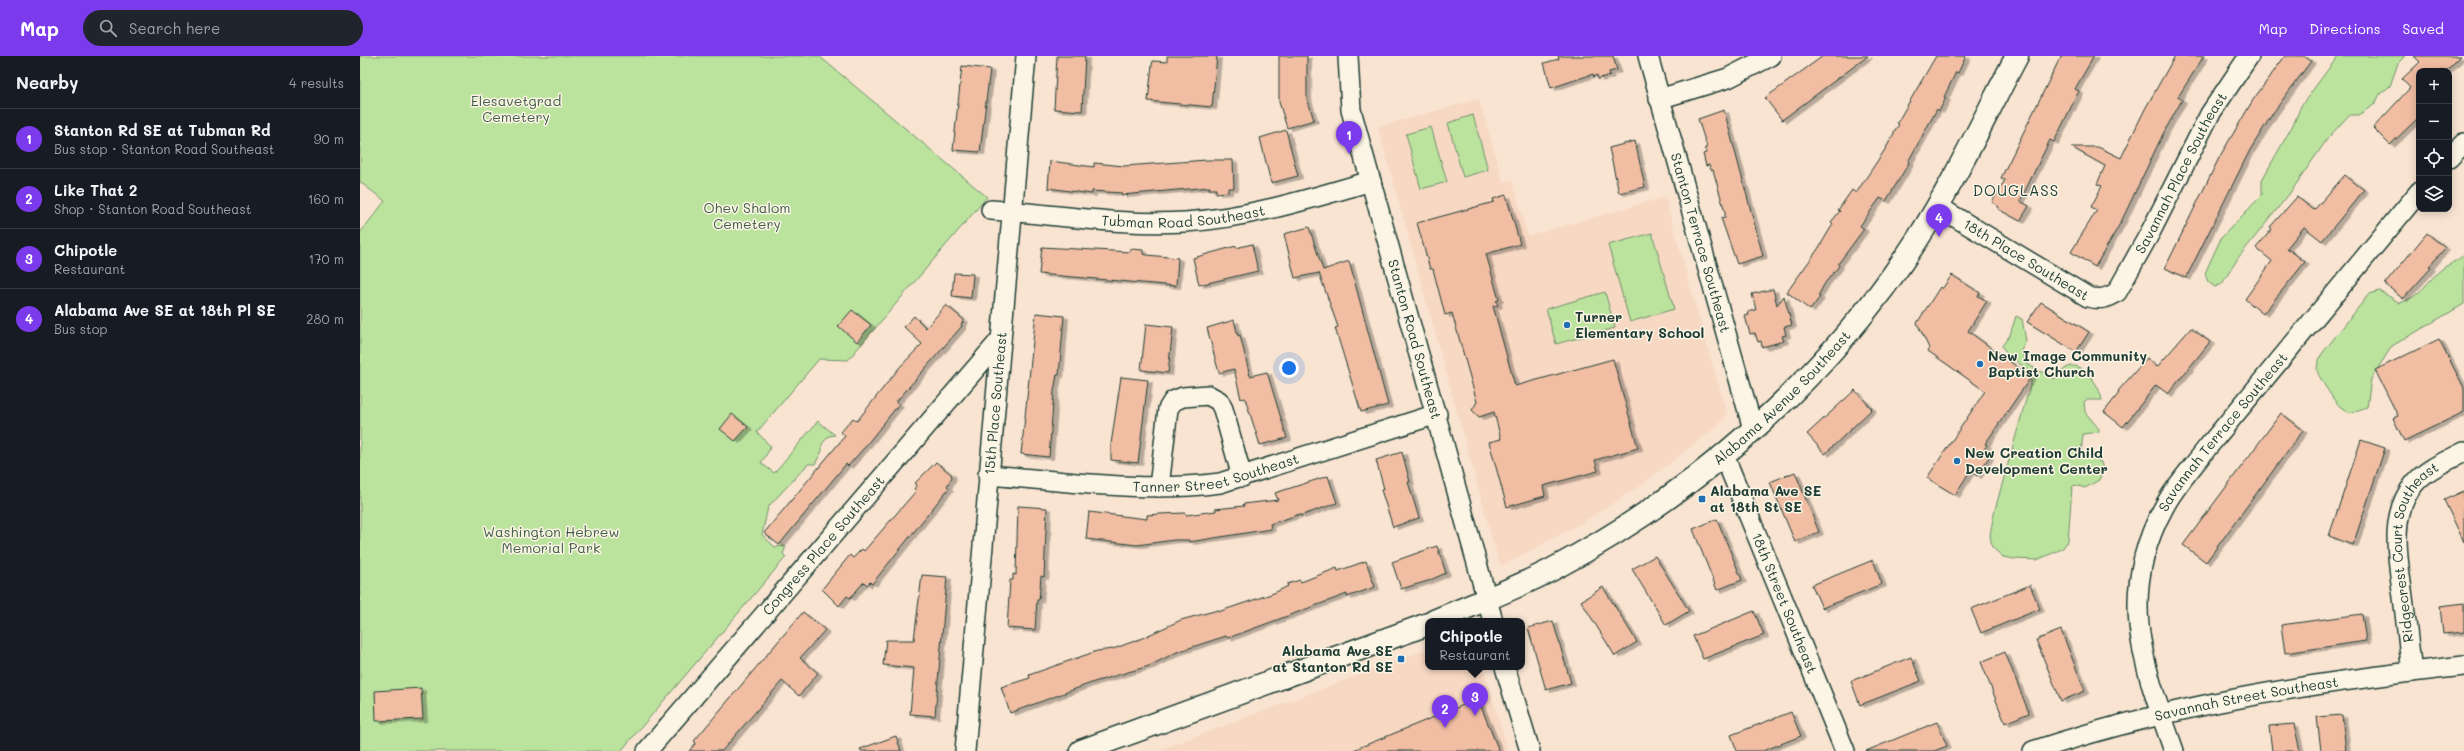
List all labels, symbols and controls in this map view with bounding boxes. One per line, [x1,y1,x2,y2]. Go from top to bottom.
search box [83,10,363,46]
text: Map [20,16,59,41]
icon: search [97,17,119,39]
text: Search here [129,18,220,38]
text: Map [2259,19,2287,38]
text: Directions [2309,19,2380,38]
text: Saved [2402,19,2444,38]
map controls [2416,68,2452,212]
button: + [2416,68,2452,104]
text: Nearby [16,71,78,93]
text: 4 results [289,74,344,91]
street label: Savannah Place Southeast [2130,88,2231,257]
park label: Elesavetgrad Cemetery [471,91,561,126]
button: − [2416,104,2452,140]
text: Stanton Rd SE at Tubman Rd [54,120,271,140]
pin: 1 [1336,121,1362,154]
text: 1 [26,130,32,147]
text: 90 m [314,130,344,147]
text: Bus stop · Stanton Road Southeast [54,140,274,157]
button: locate [2416,140,2452,176]
street label: Stanton Terrace Southeast [1667,150,1735,335]
button: layers [2416,176,2452,212]
text: Like That 2 [54,180,137,200]
district label: DOUGLASS [1973,180,2059,200]
text: 2 [25,190,33,207]
text: 160 m [308,190,344,207]
park label: Ohev Shalom Cemetery [703,198,791,233]
text: Shop · Stanton Road Southeast [54,200,251,217]
street label: Tubman Road Southeast [1101,200,1267,232]
pin: 4 [1926,204,1952,237]
street label: 18th Place Southeast [1960,214,2093,305]
text: Chipotle [54,240,117,260]
text: 3 [25,250,33,267]
text: 170 m [308,250,344,267]
street label: Stanton Road Southeast [1384,257,1446,421]
text: Restaurant [54,260,125,277]
text: Alabama Ave SE at 18th Pl SE [54,300,275,320]
place label: Turner Elementary School [1575,307,1704,342]
text: 4 [25,310,33,327]
text: 280 m [306,310,344,327]
text: Bus stop [54,320,107,337]
marker: Turner Elementary School [1562,320,1572,330]
street label: Alabama Avenue Southeast [1709,326,1854,469]
street label: 15th Place Southeast [979,331,1011,476]
place label: New Image Community Baptist Church [1988,346,2147,381]
street label: Savannah Terrace Southeast [2153,348,2291,515]
your location [1279,358,1299,378]
marker: New Image Community Baptist Church [1975,359,1985,369]
place label: New Creation Child Development Center [1965,443,2108,478]
street label: Tanner Street Southeast [1132,449,1301,496]
marker: New Creation Child Development Center [1952,456,1962,466]
street label: Ridgecrest Court Southeast [2387,457,2442,644]
street label: Congress Place Southeast [758,471,889,619]
place label: Alabama Ave SE at 18th St SE [1710,481,1821,516]
marker: Alabama Ave SE at 18th St SE [1697,494,1707,504]
park label: Washington Hebrew Memorial Park [483,522,619,557]
street label: 18th Street Southeast [1748,530,1822,676]
popup [1425,618,1525,670]
text: Chipotle [1439,626,1503,646]
place label: Alabama Ave SE at Stanton Rd SE [1272,641,1393,676]
text: Restaurant [1439,646,1511,663]
marker: Alabama Ave SE at Stanton Rd SE [1396,654,1406,664]
street label: Savannah Street Southeast [2152,672,2340,725]
pin: 3 [1462,683,1488,716]
pin: 2 [1432,695,1458,728]

